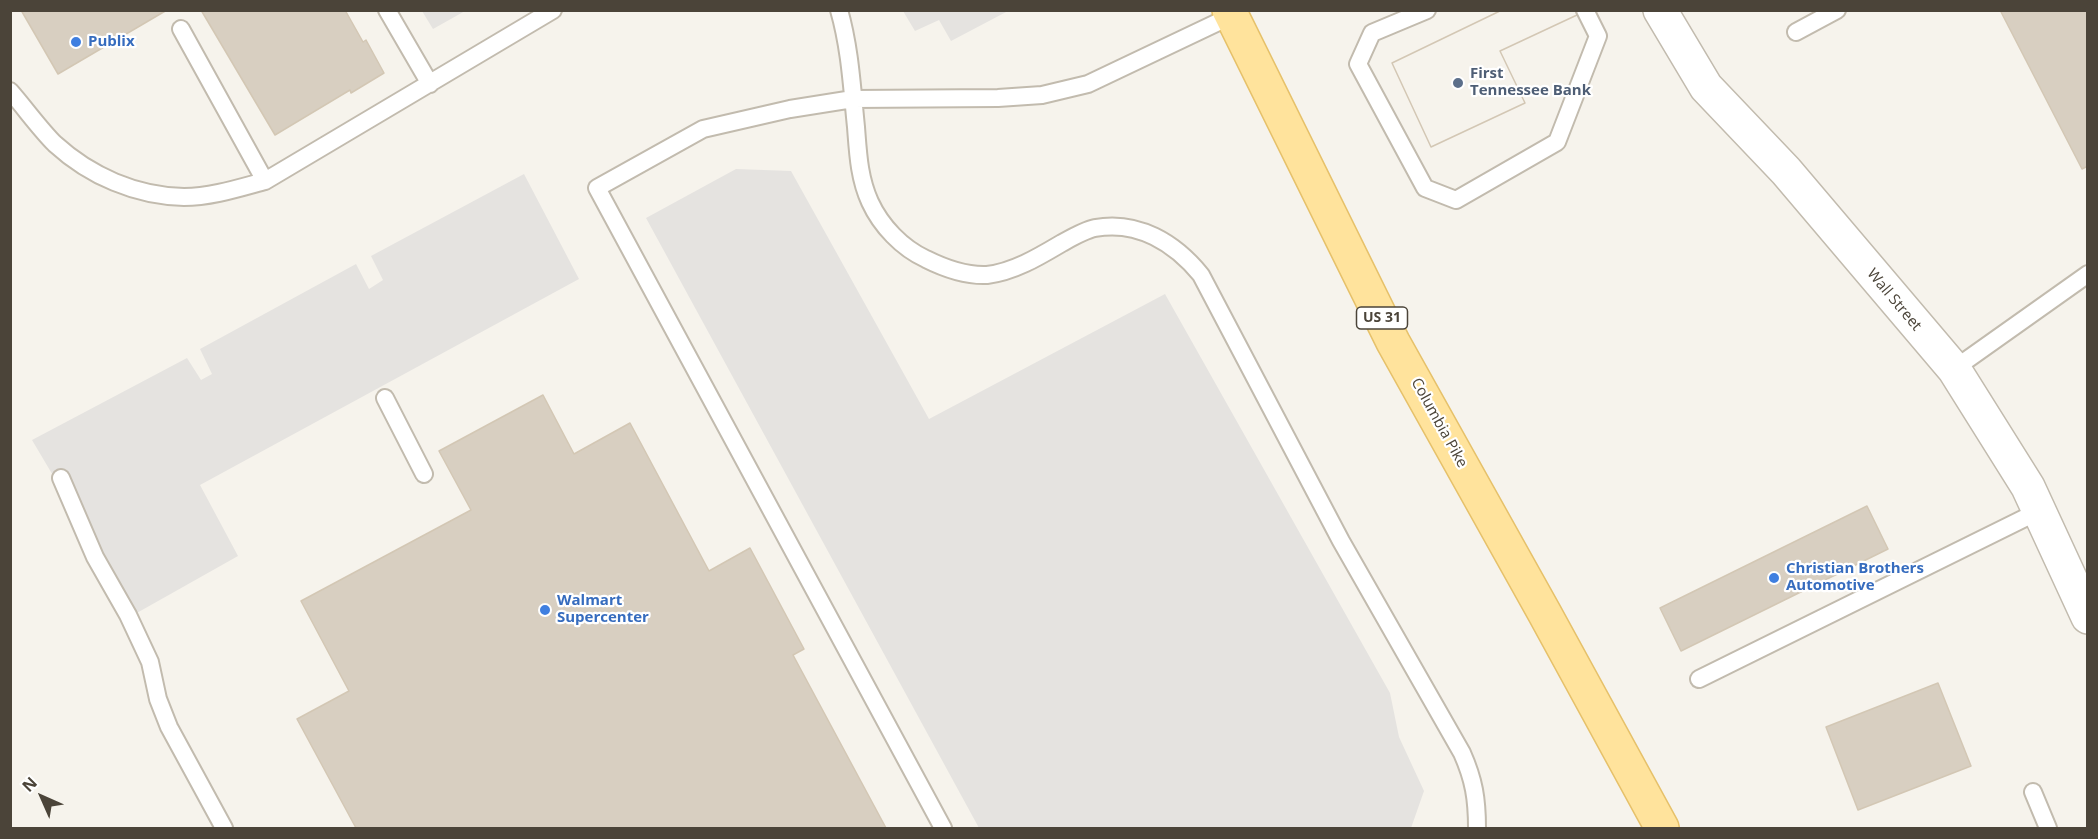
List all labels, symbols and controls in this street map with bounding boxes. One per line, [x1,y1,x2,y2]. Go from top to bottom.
place label: Publix [88,33,135,51]
marker: Publix [69,35,83,49]
place label: First Tennessee Bank [1470,65,1591,100]
marker: First Tennessee Bank [1451,76,1465,90]
street label: Wall Street [1863,265,1925,335]
road number: US 31 [1356,307,1408,329]
street label: Columbia Pike [1407,375,1471,471]
place label: Christian Brothers Automotive [1786,560,1924,595]
marker: Christian Brothers Automotive [1767,571,1781,585]
place label: Walmart Supercenter [557,592,649,627]
marker: Walmart Supercenter [538,603,552,617]
north arrow [12,767,72,827]
text: N [17,772,42,797]

